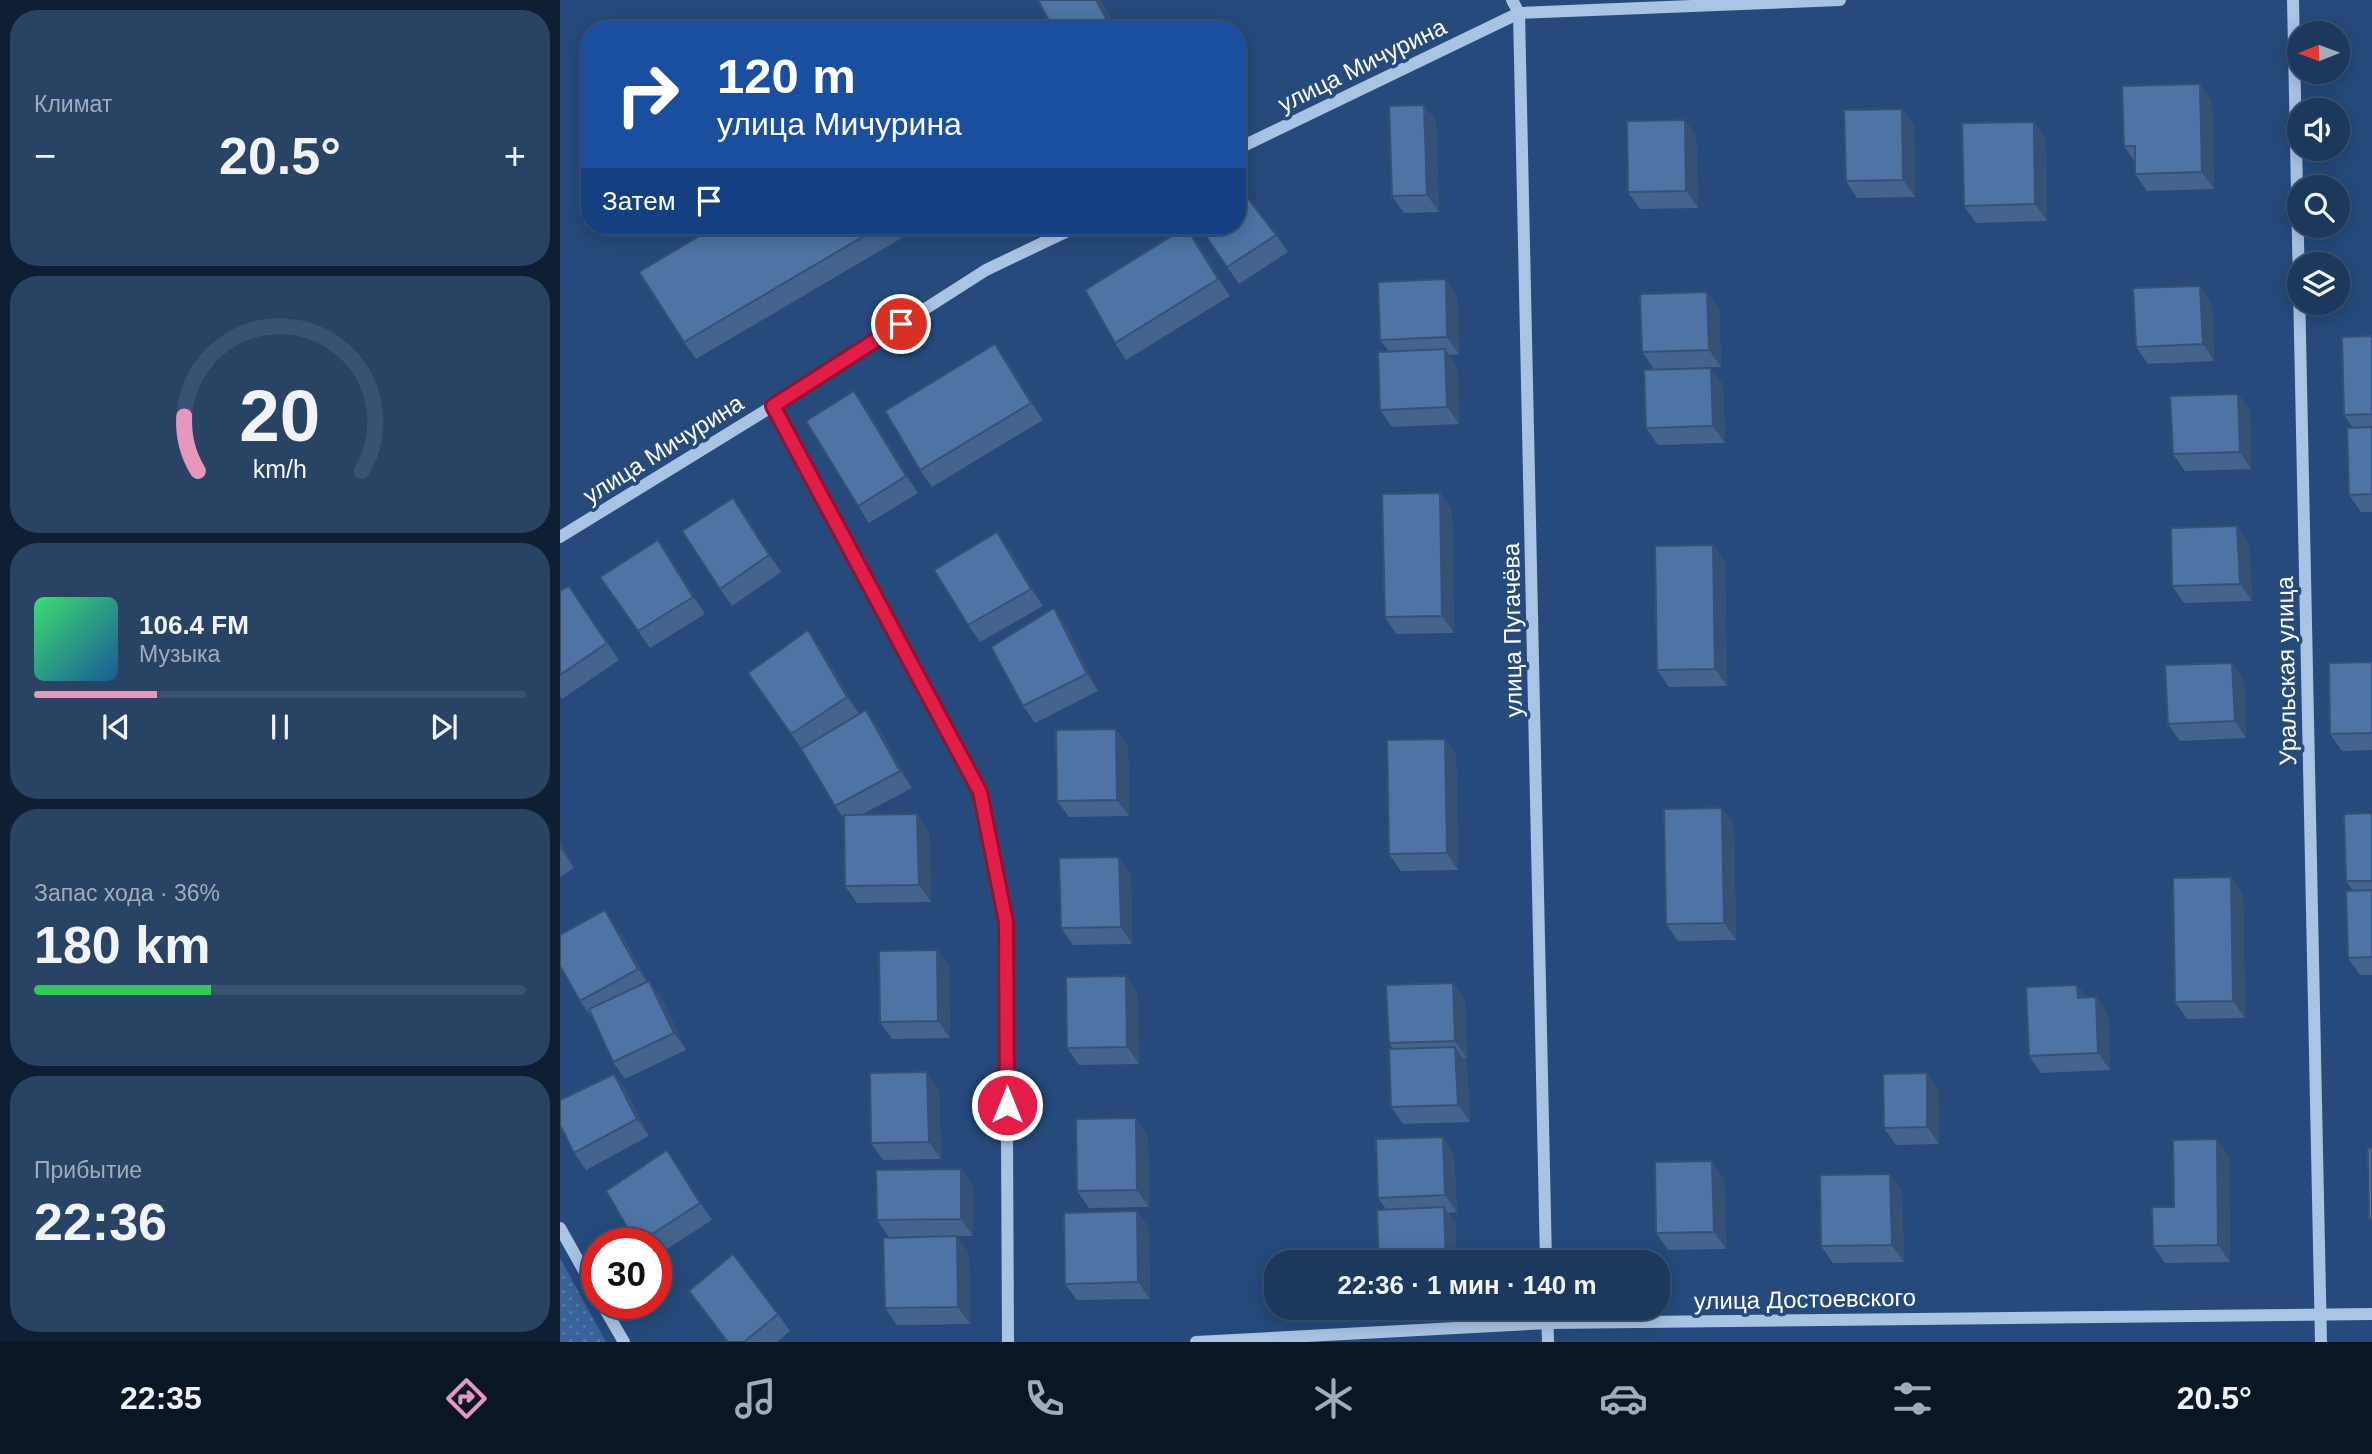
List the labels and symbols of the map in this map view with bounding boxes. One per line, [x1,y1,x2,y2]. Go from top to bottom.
street label: улица Мичурина [1274,12,1451,117]
north arrow [2287,21,2350,84]
pin [871,294,931,354]
street label: улица Мичурина [578,389,749,509]
street label: улица Пугачёва [1497,542,1527,718]
street label: Уральская улица [2271,575,2301,766]
position arrow [970,1068,1044,1142]
speed limit sign: 30 [581,1228,672,1319]
street label: улица Достоевского [1694,1284,1916,1314]

